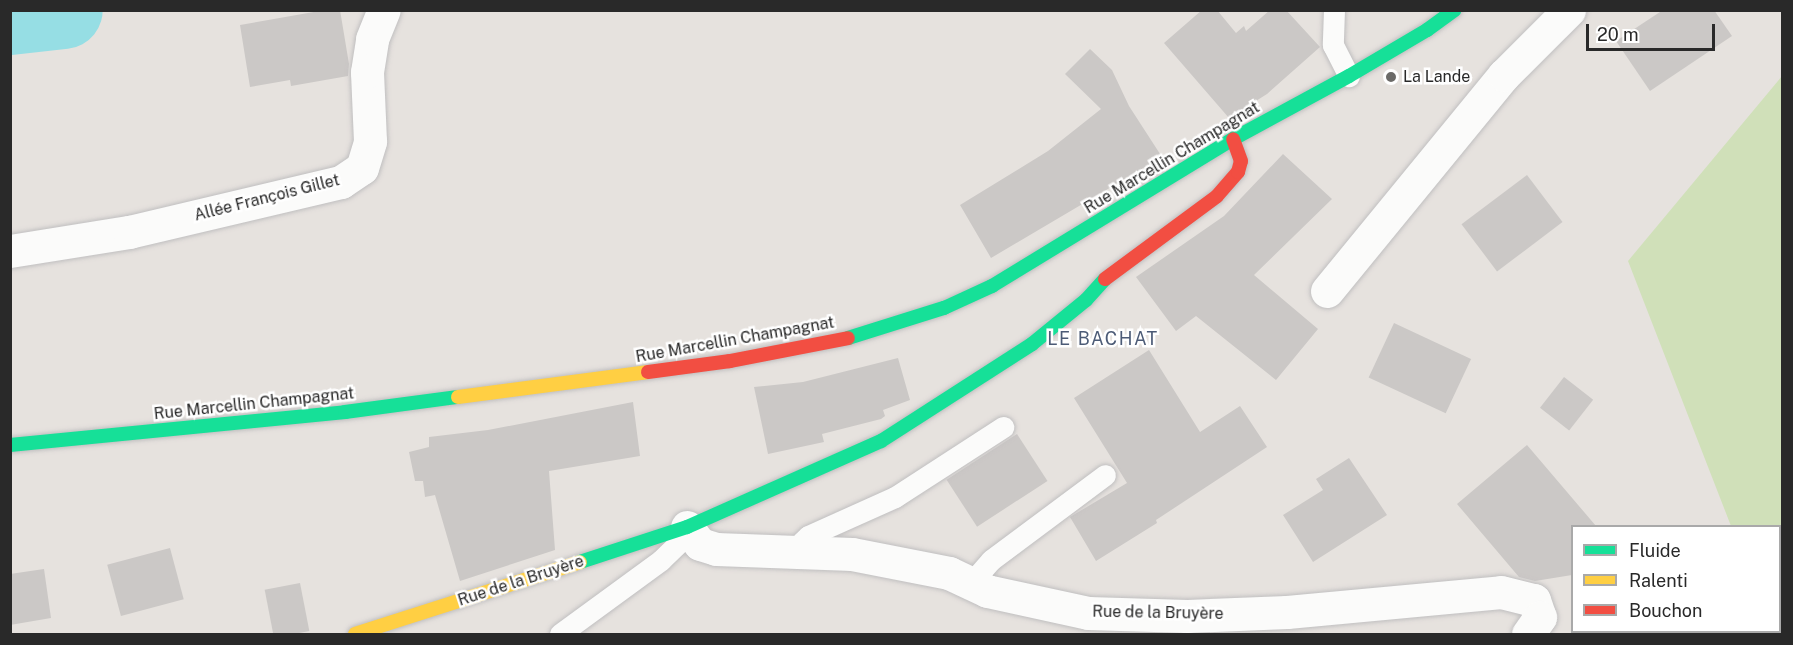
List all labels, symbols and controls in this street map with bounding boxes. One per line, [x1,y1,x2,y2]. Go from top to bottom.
scale bar [1589,12,1718,50]
text: 20 m [1597,24,1639,45]
place label: La Lande [1403,67,1470,87]
marker: La Lande [1384,70,1398,84]
street label: Rue Marcellin Champagnat [1081,98,1263,218]
street label: Allée François Gillet [192,171,342,225]
street label: Rue Marcellin Champagnat [634,313,836,367]
district label: LE BACHAT [1047,328,1159,350]
street label: Rue Marcellin Champagnat [153,384,355,424]
legend [1571,525,1781,633]
text: Fluide [1629,540,1681,561]
street label: Rue de la Bruyère [455,551,587,611]
text: Ralenti [1629,570,1688,591]
text: Bouchon [1629,600,1702,621]
street label: Rue de la Bruyère [1092,602,1224,624]

